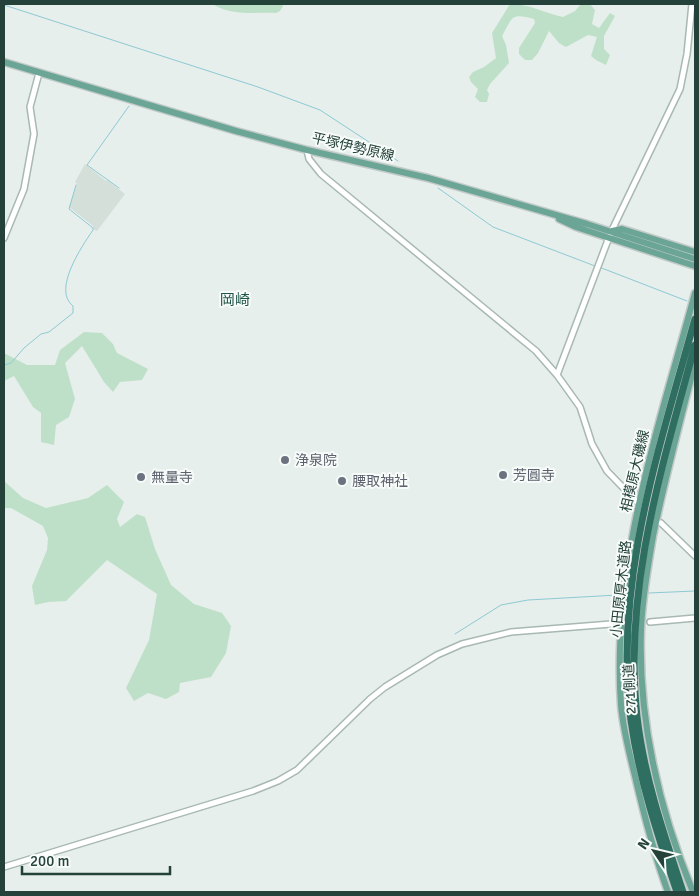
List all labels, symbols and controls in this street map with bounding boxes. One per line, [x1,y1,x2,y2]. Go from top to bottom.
street label: 平塚伊勢原線 [310,129,396,165]
district label: 岡崎 [220,291,250,309]
street label: 相模原大磯線 [617,428,653,514]
place label: 浄泉院 [295,452,337,469]
marker: 浄泉院 [279,454,291,466]
place label: 芳圓寺 [513,467,555,484]
place label: 無量寺 [151,469,193,486]
marker: 芳圓寺 [497,469,509,481]
marker: 無量寺 [135,471,147,483]
place label: 腰取神社 [352,473,408,490]
marker: 腰取神社 [336,475,348,487]
street label: 小田原厚木道路 [607,539,635,639]
street label: 271側道 [620,663,640,715]
north arrow [629,826,679,876]
text: N [634,835,654,853]
scale bar [22,844,170,876]
text: 200 m [30,852,70,870]

